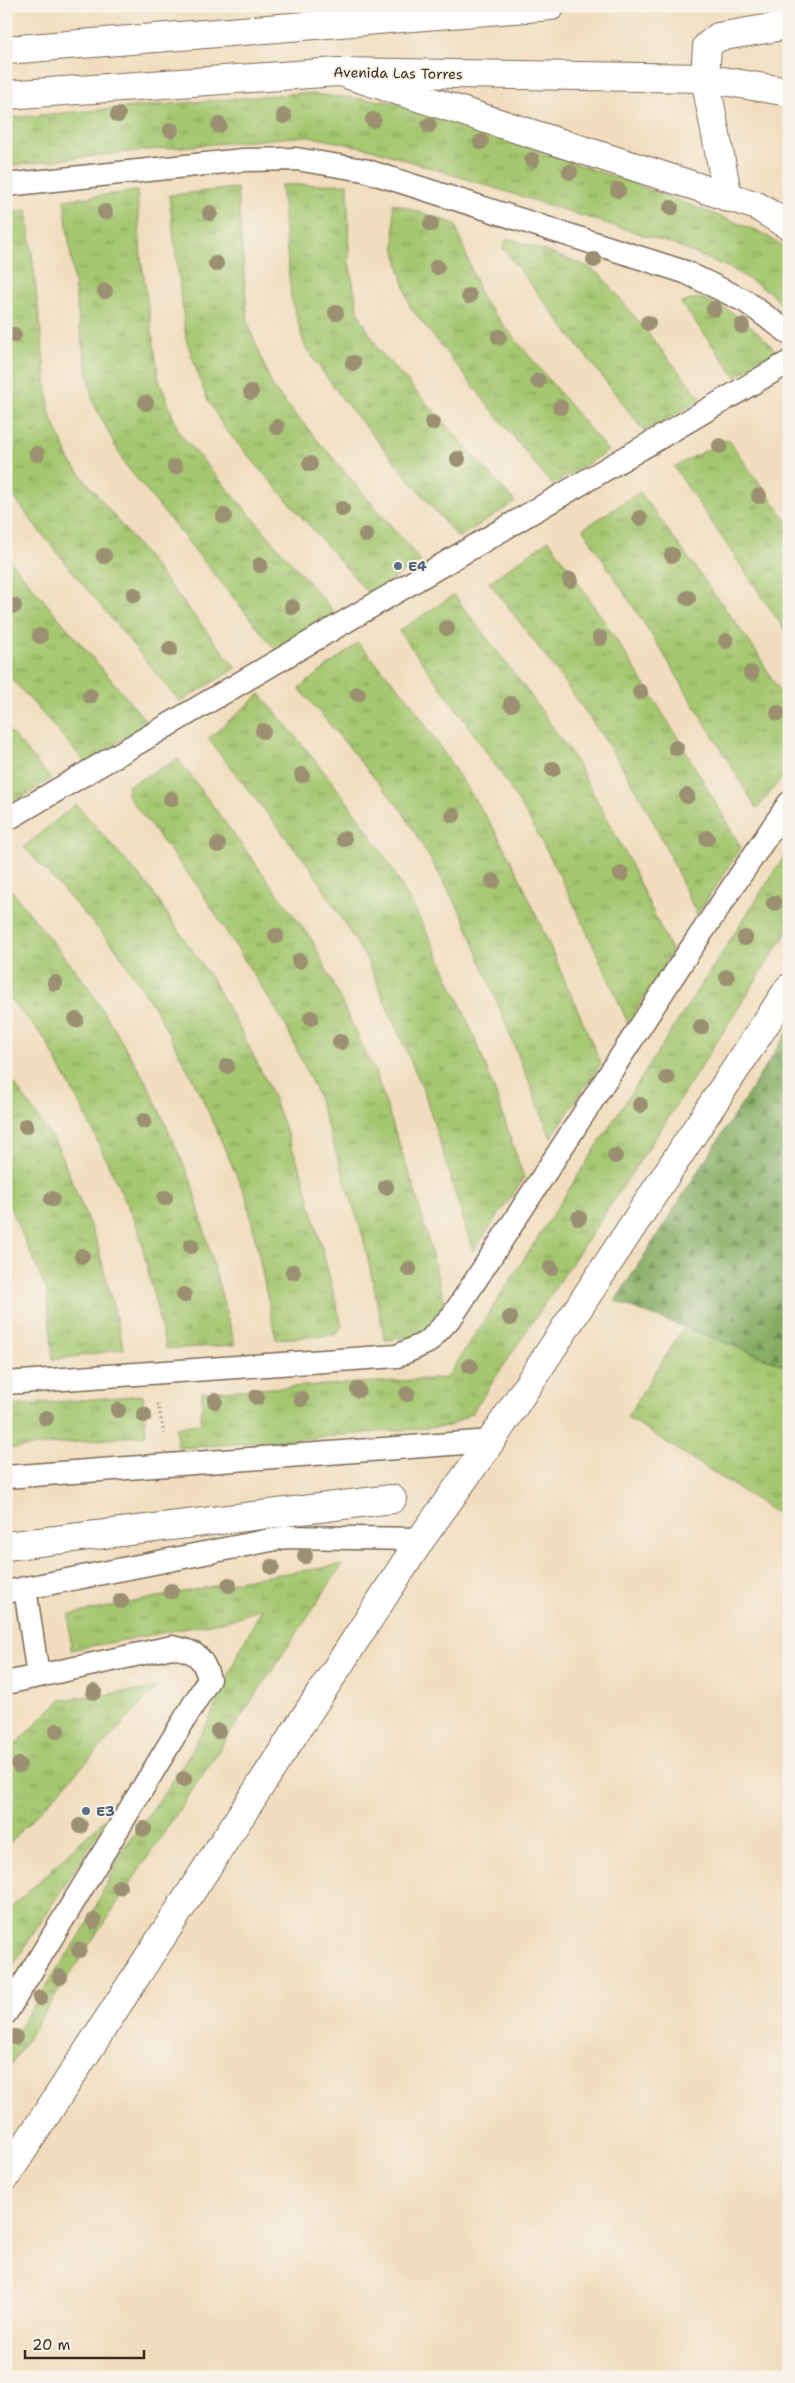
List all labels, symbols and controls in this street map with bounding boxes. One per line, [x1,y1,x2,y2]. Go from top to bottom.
street label: Avenida Las Torres [333,63,463,83]
place label: E4 [408,557,427,575]
marker: E4 [392,560,404,572]
place label: E3 [96,1802,115,1820]
marker: E3 [80,1805,92,1817]
scale bar [25,2328,144,2360]
text: 20 m [32,2335,71,2355]

